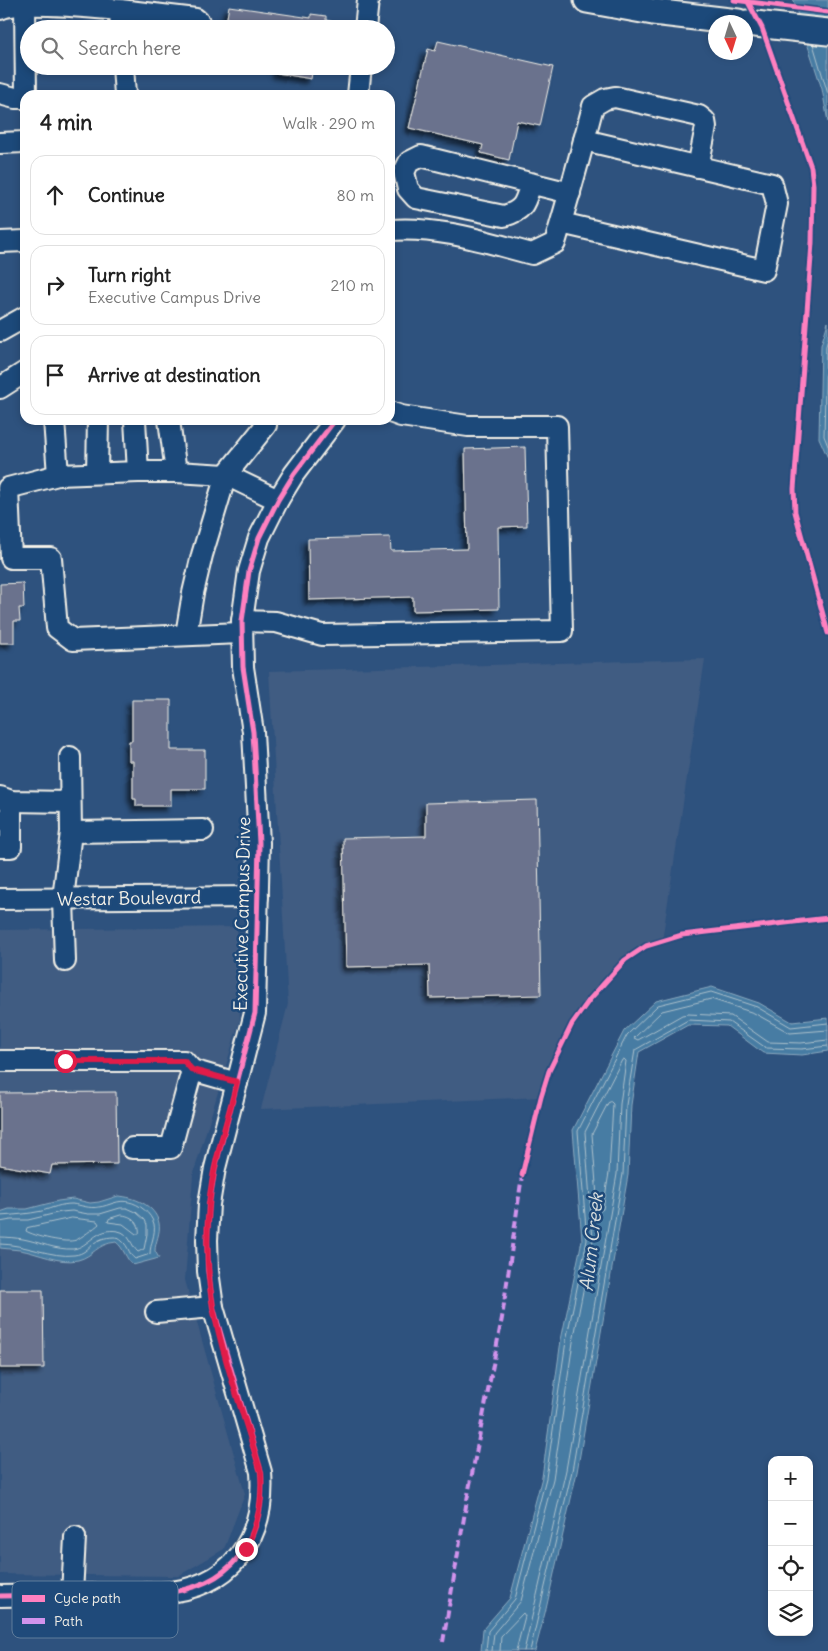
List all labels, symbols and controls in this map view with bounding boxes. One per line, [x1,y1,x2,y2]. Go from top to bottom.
north arrow [708,15,753,60]
search box [20,20,395,75]
icon: search [38,34,66,62]
text: Search here [78,36,181,60]
text: 4 min [40,109,92,136]
text: Walk · 290 m [283,113,375,133]
icon: ahead [41,181,69,209]
text: Continue [88,183,165,207]
text: 80 m [336,185,374,205]
text: Turn right [88,263,171,287]
icon: right [41,271,69,299]
text: 210 m [331,275,374,295]
text: Executive Campus Drive [88,287,261,307]
icon: arrive [41,361,69,389]
text: Arrive at destination [88,363,261,387]
street label: Executive Campus Drive [229,817,255,1011]
street label: Westar Boulevard [57,885,202,911]
route start [54,1050,77,1073]
water label: Alum Creek [574,1190,608,1292]
map controls [768,1456,813,1636]
button: + [768,1456,813,1501]
button: − [768,1501,813,1546]
route end [235,1538,258,1561]
button: locate [768,1546,813,1591]
legend [12,1581,178,1638]
text: Cycle path [54,1589,121,1607]
button: layers [768,1591,813,1636]
text: Path [54,1612,83,1630]

